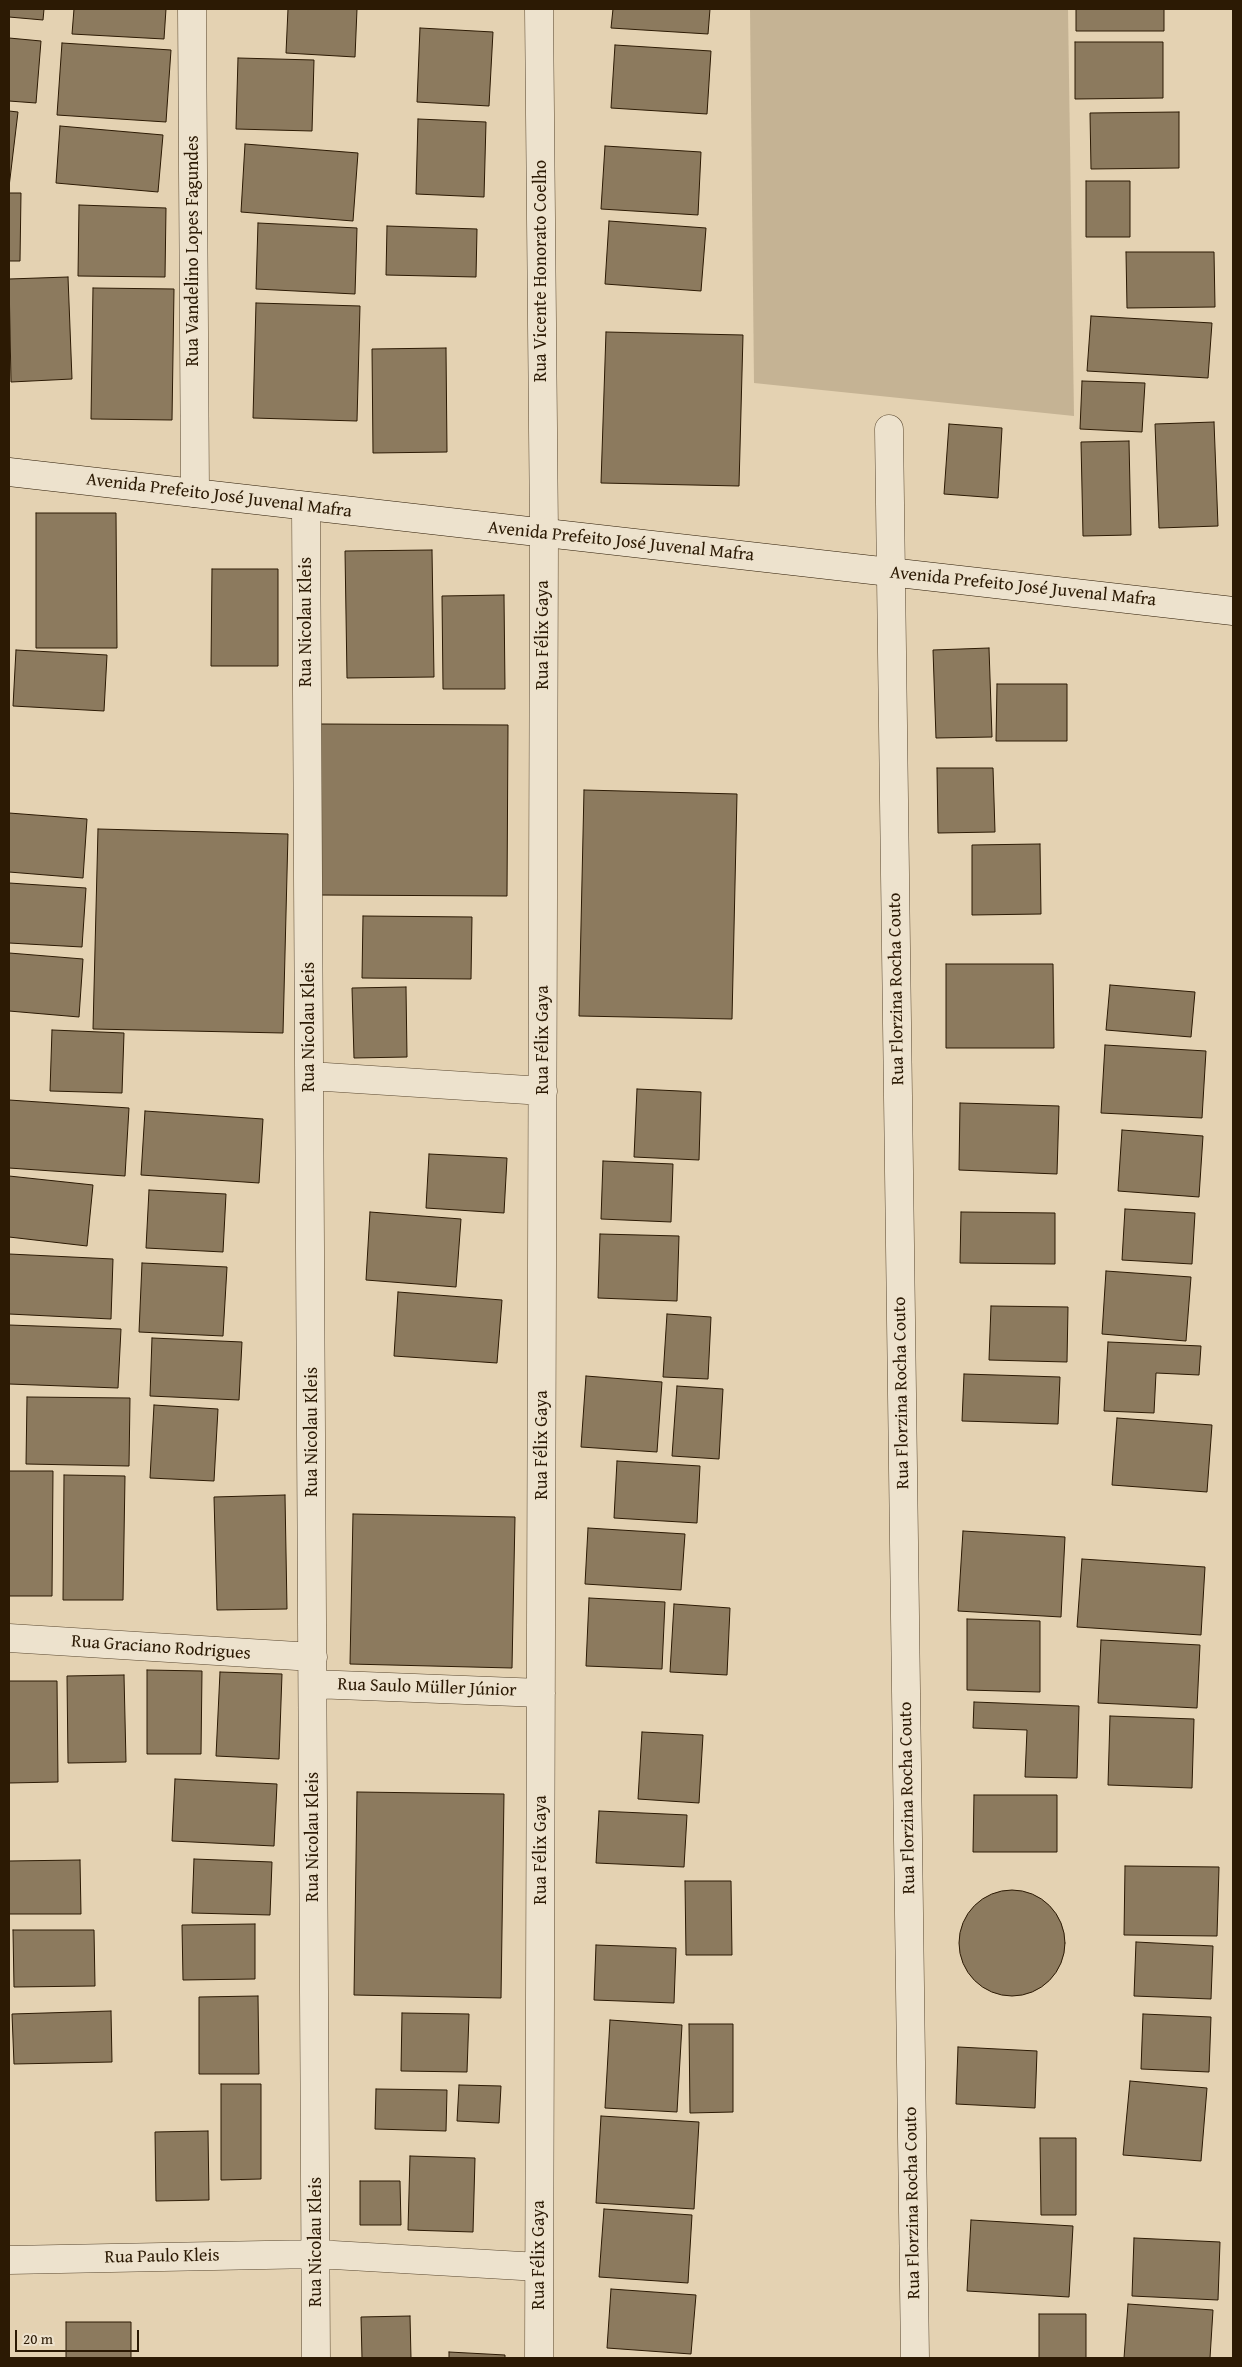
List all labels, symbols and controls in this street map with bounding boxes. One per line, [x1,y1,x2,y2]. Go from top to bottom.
street label: Rua Vandelino Lopes Fagundes [182,135,204,367]
street label: Rua Vicente Honorato Coelho [530,160,552,382]
street label: Avenida Prefeito José Juvenal Mafra [85,469,353,523]
street label: Avenida Prefeito José Juvenal Mafra [487,517,755,567]
street label: Rua Nicolau Kleis [295,557,317,687]
street label: Avenida Prefeito José Juvenal Mafra [889,562,1157,612]
street label: Rua Félix Gaya [532,580,554,690]
street label: Rua Florzina Rocha Couto [885,893,909,1085]
street label: Rua Nicolau Kleis [298,962,320,1092]
street label: Rua Félix Gaya [532,985,554,1095]
street label: Rua Florzina Rocha Couto [890,1297,914,1489]
street label: Rua Nicolau Kleis [301,1367,323,1497]
street label: Rua Félix Gaya [531,1390,553,1500]
street label: Rua Graciano Rodrigues [71,1631,251,1665]
street label: Rua Saulo Müller Júnior [337,1674,517,1702]
street label: Rua Florzina Rocha Couto [896,1702,920,1894]
street label: Rua Nicolau Kleis [302,1772,324,1902]
street label: Rua Félix Gaya [530,1795,552,1905]
street label: Rua Florzina Rocha Couto [901,2107,925,2299]
street label: Rua Nicolau Kleis [305,2177,327,2307]
street label: Rua Félix Gaya [528,2200,550,2310]
street label: Rua Paulo Kleis [104,2245,220,2269]
scale bar [18,2320,141,2352]
text: 20 m [23,2328,53,2349]

